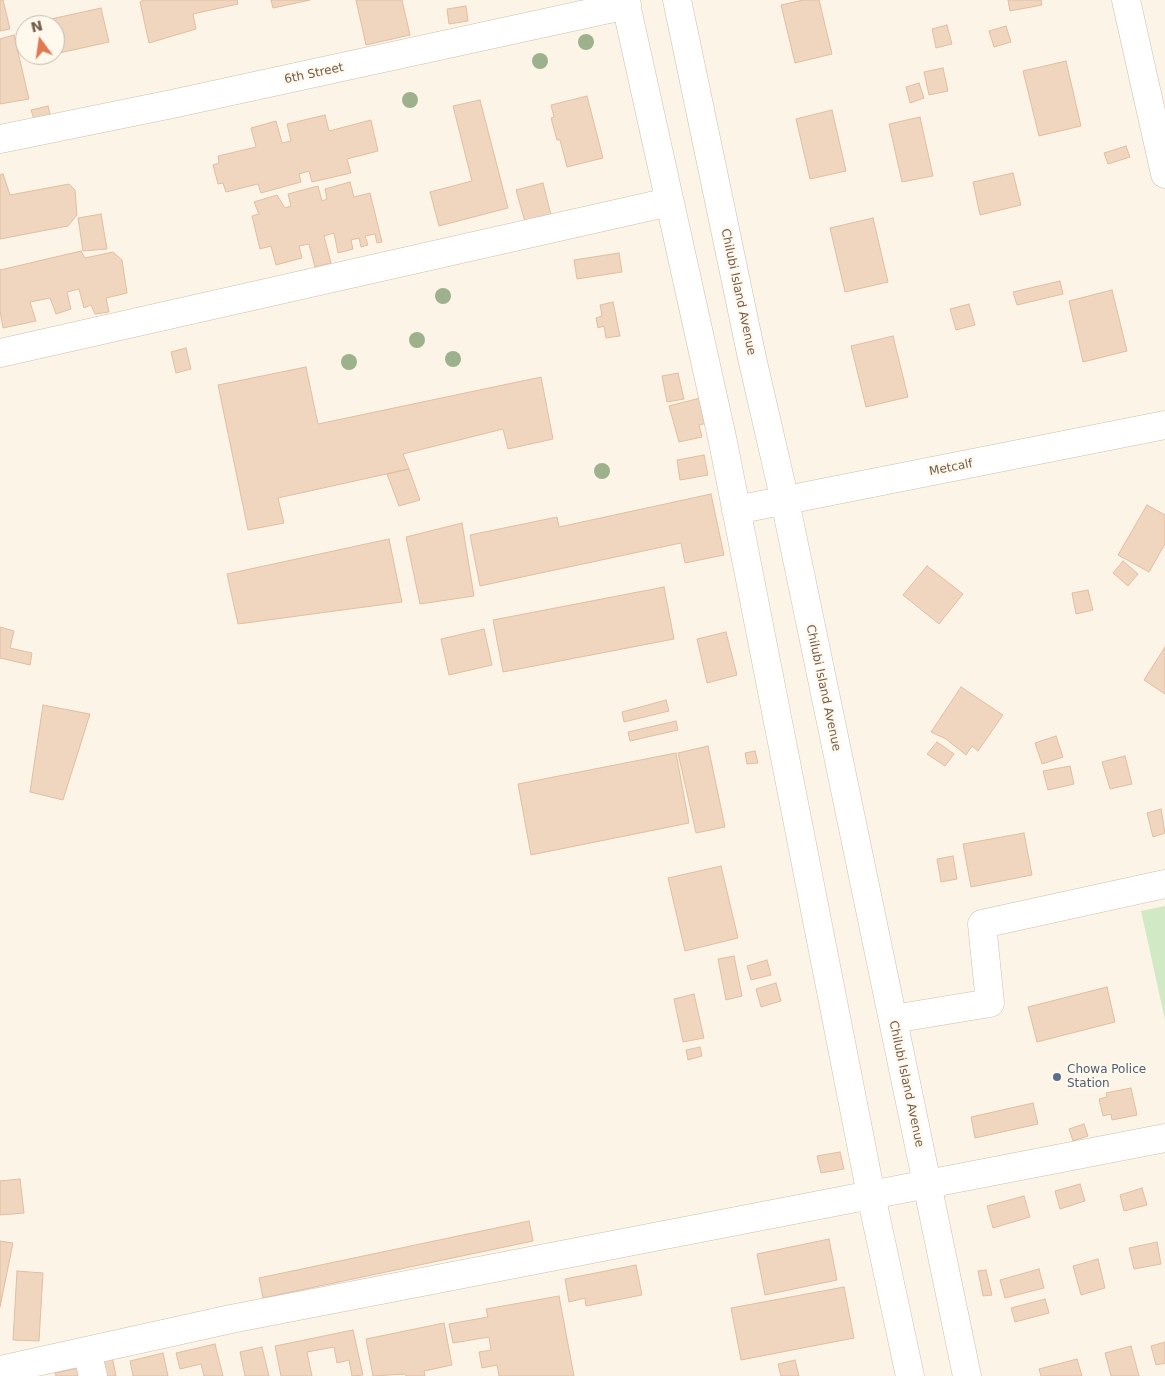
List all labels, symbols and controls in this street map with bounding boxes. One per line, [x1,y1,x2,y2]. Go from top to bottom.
north arrow [15,15,65,65]
text: N [29,17,44,36]
street label: 6th Street [283,61,345,87]
street label: Chilubi Island Avenue [718,227,758,357]
street label: Metcalf [928,457,974,479]
street label: Chilubi Island Avenue [803,623,843,753]
street label: Chilubi Island Avenue [886,1019,926,1149]
place label: Chowa Police Station [1067,1063,1146,1091]
marker: Chowa Police Station [1051,1071,1063,1083]

